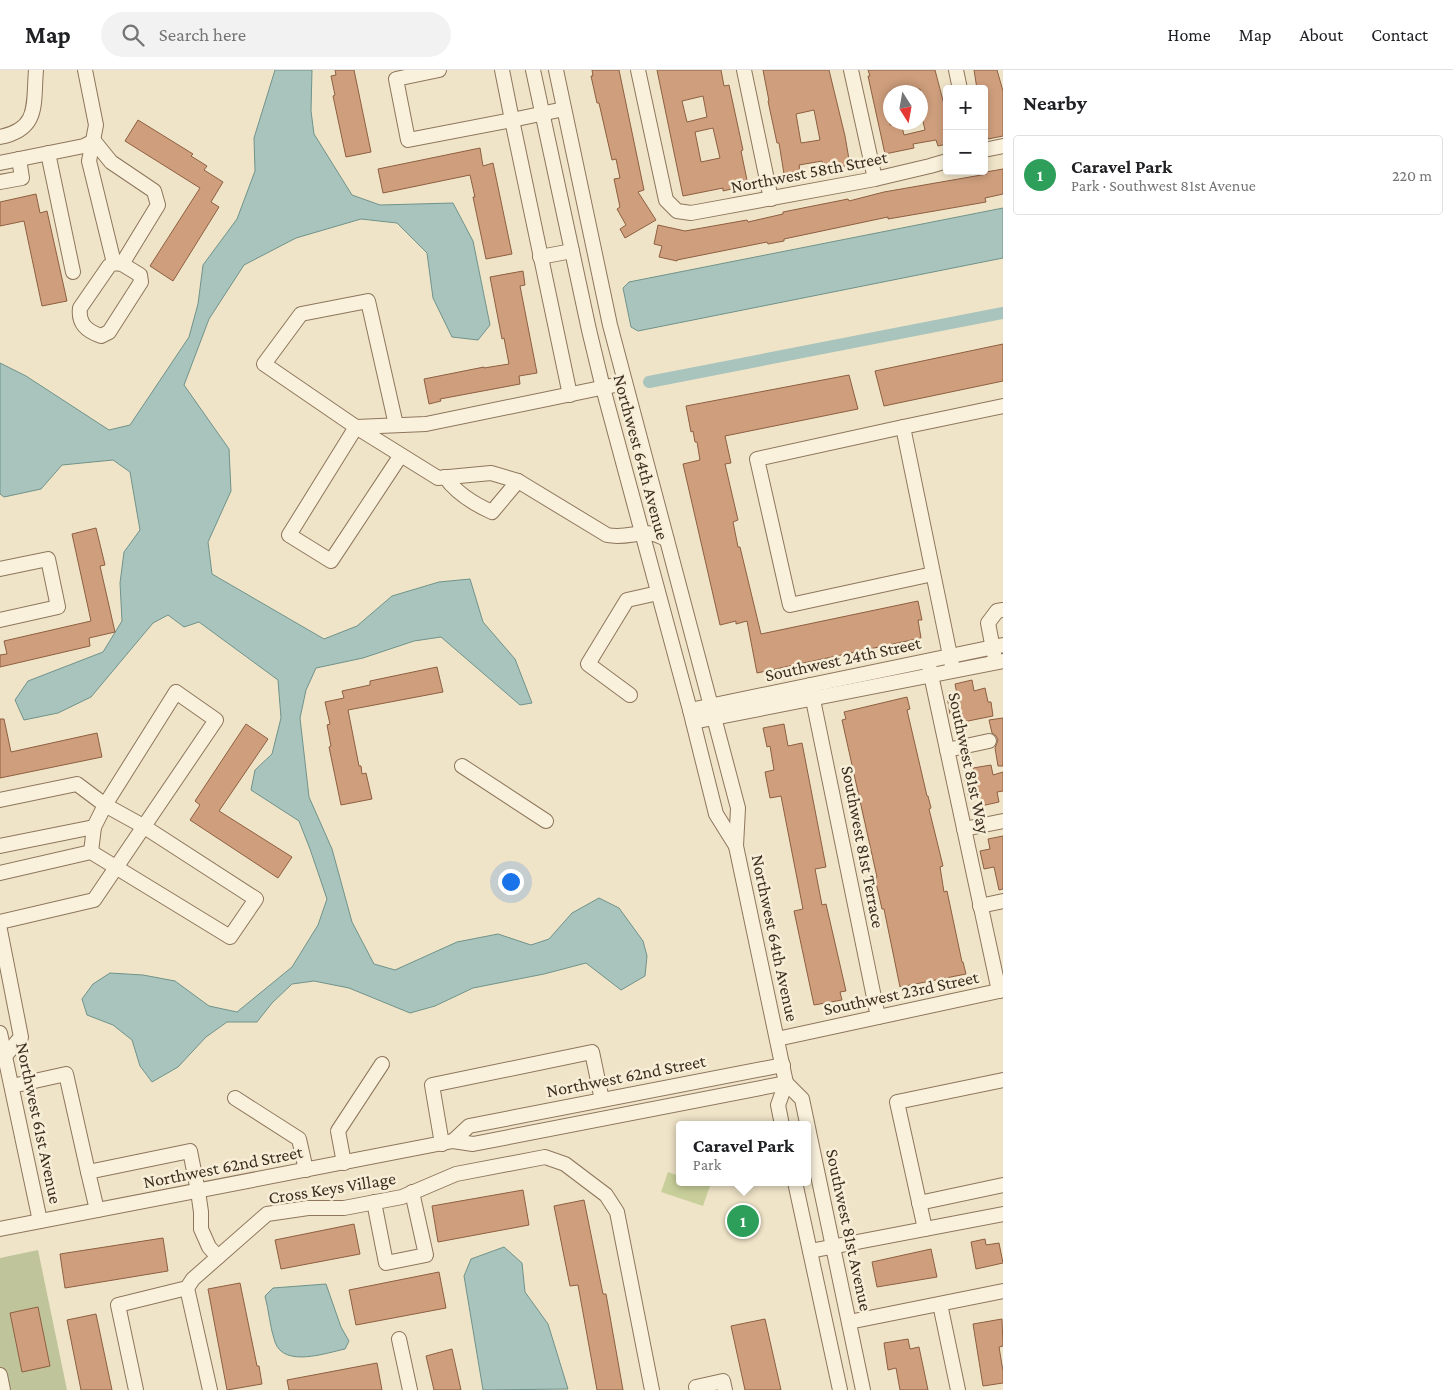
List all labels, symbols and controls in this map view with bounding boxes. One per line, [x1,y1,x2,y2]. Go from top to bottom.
search box [101,12,451,57]
text: Map [25,21,71,48]
icon: search [119,21,147,49]
text: Search here [159,24,246,45]
text: Home [1168,25,1211,45]
text: Map [1239,25,1271,45]
text: About [1299,25,1343,45]
text: Contact [1371,25,1428,45]
north arrow [883,85,928,130]
map controls [943,85,988,175]
button: + [943,85,988,130]
text: Nearby [1023,91,1087,115]
button: − [943,130,988,175]
street label: Northwest 58th Street [729,147,890,197]
text: Caravel Park [1071,156,1172,177]
text: 1 [1037,167,1043,184]
text: 220 m [1392,167,1432,184]
text: Park · Southwest 81st Avenue [1071,177,1256,194]
street label: Northwest 64th Avenue [609,372,673,542]
street label: Southwest 24th Street [763,632,924,685]
street label: Southwest 81st Way [944,690,994,836]
street label: Southwest 81st Terrace [837,764,889,930]
street label: Northwest 64th Avenue [748,853,803,1023]
your location [498,869,524,895]
street label: Southwest 23rd Street [822,967,981,1019]
street label: Northwest 61st Avenue [12,1040,66,1206]
street label: Northwest 62nd Street [545,1051,708,1101]
popup [676,1121,811,1186]
text: Caravel Park [693,1135,794,1156]
street label: Northwest 62nd Street [142,1142,305,1192]
street label: Southwest 81st Avenue [822,1147,876,1313]
text: Park [693,1156,721,1173]
street label: Cross Keys Village [267,1168,397,1208]
pin: 1 [727,1202,759,1240]

